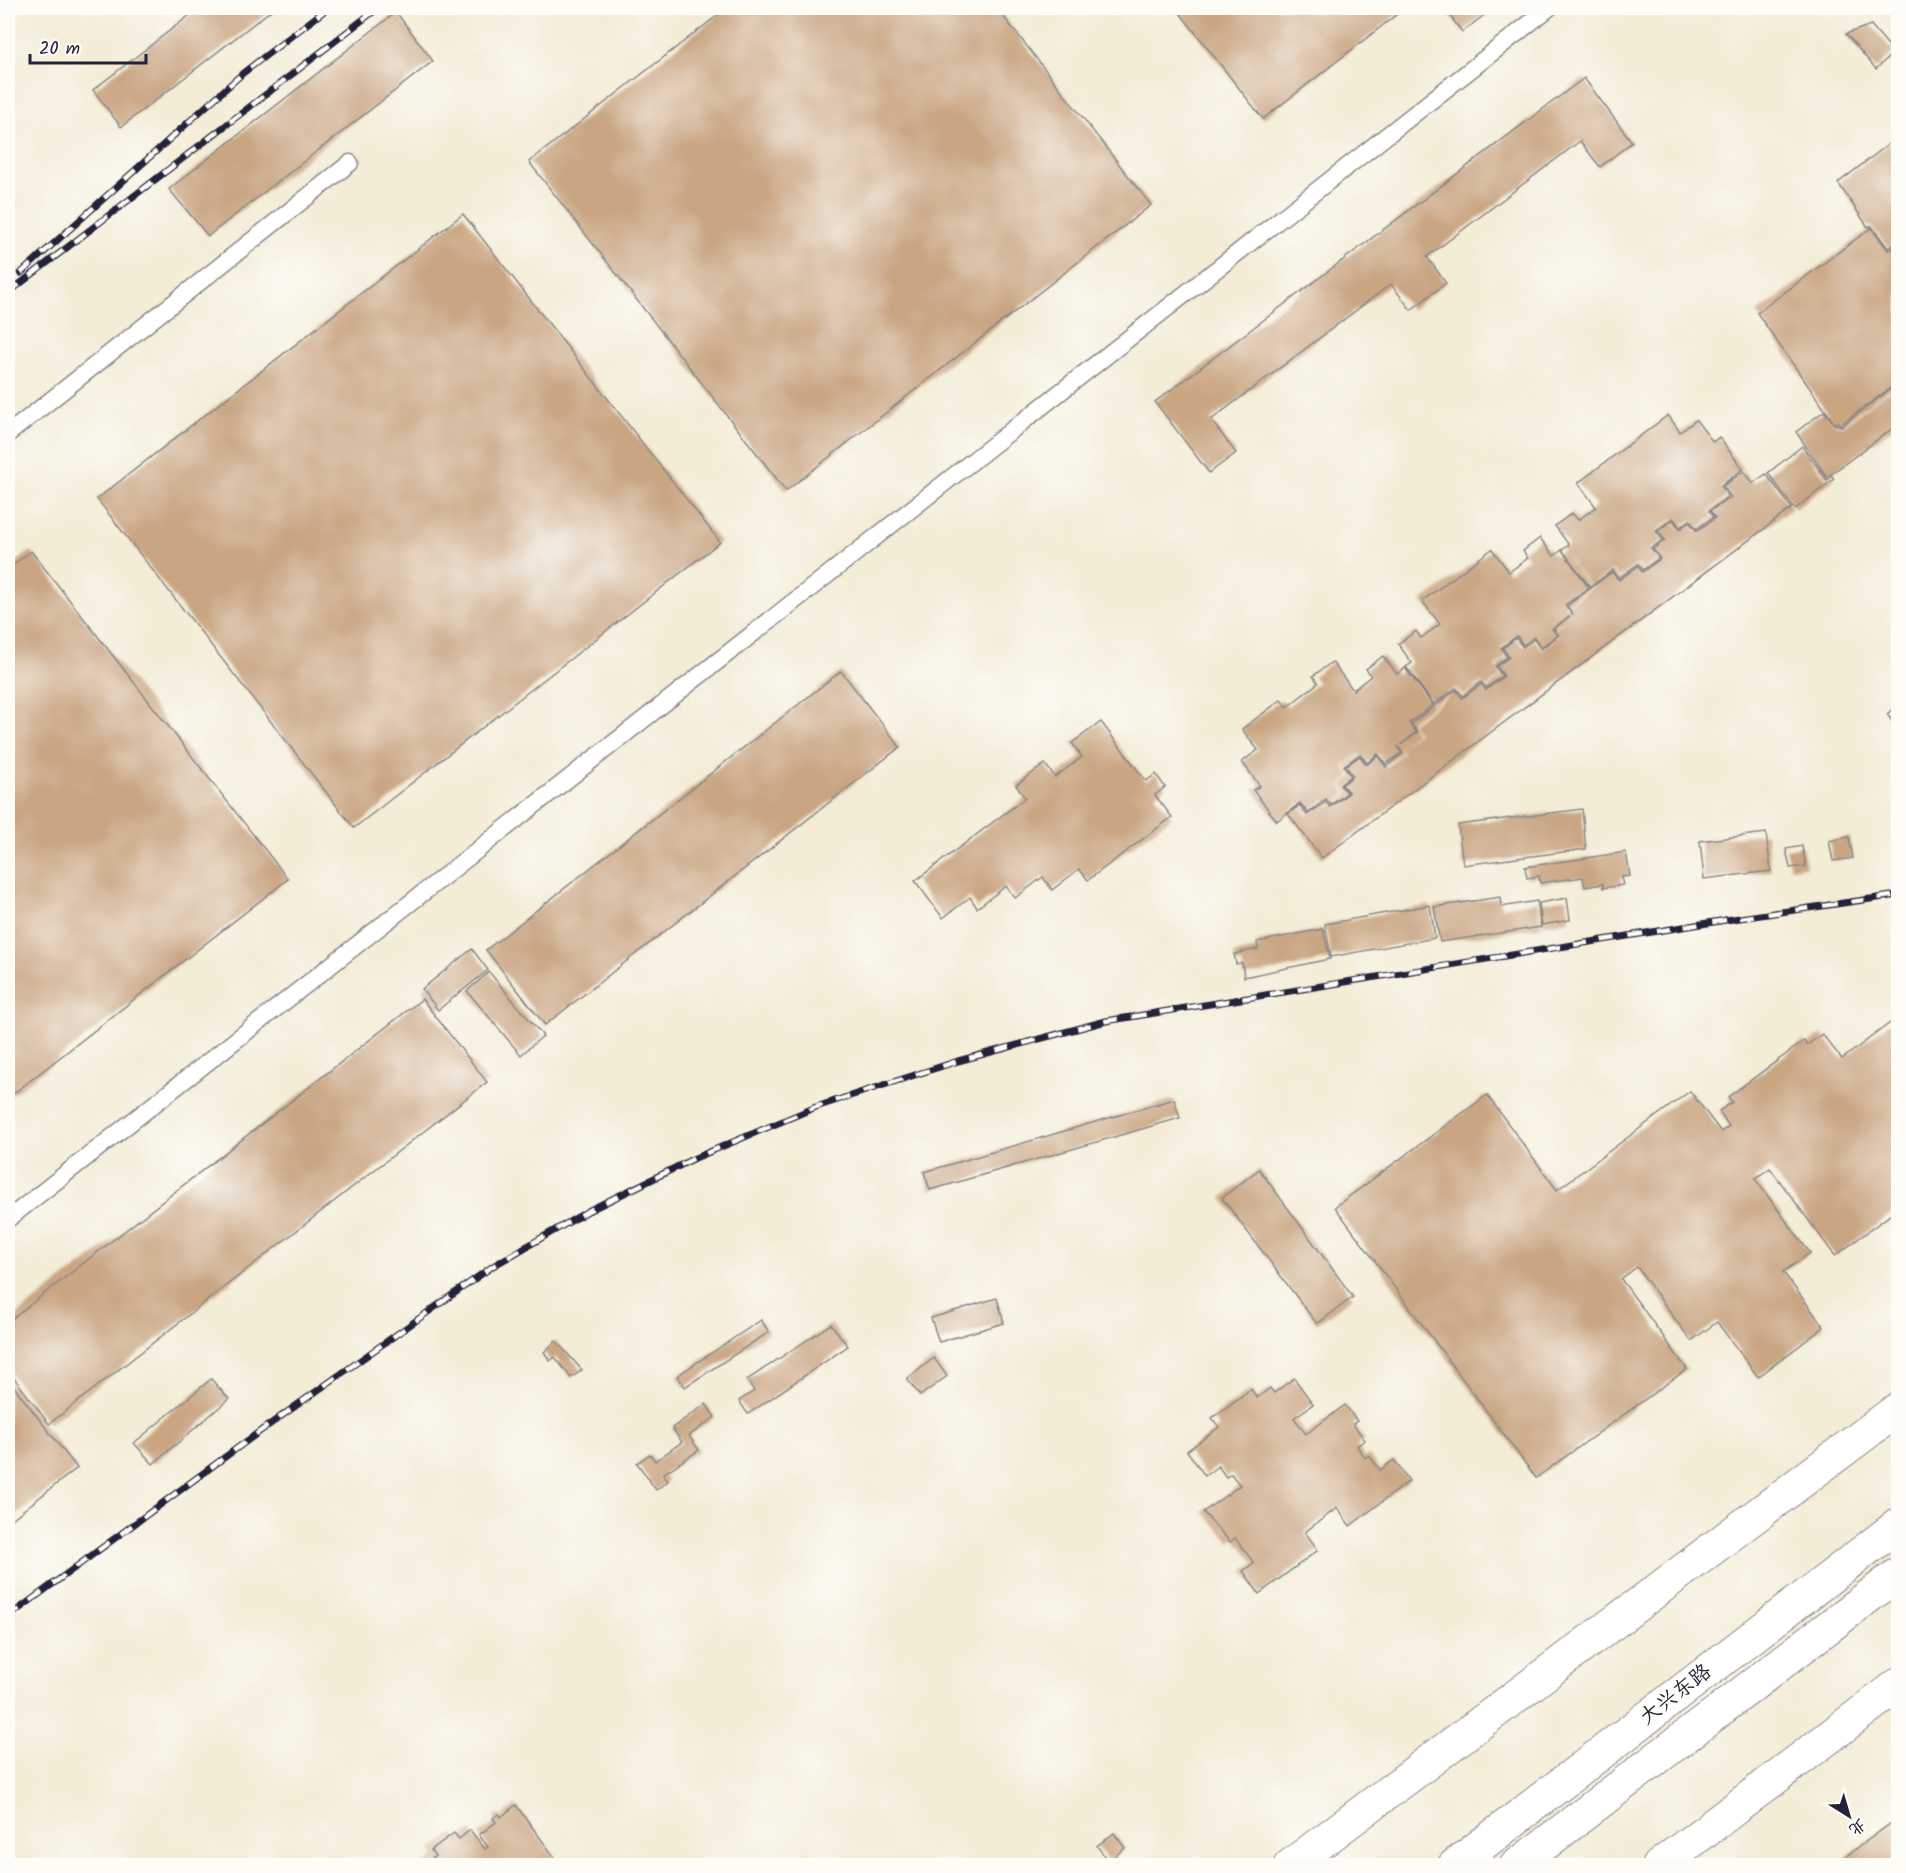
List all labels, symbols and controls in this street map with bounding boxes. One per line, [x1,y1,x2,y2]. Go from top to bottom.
scale bar [30,27,146,65]
text: 20 m [39,35,80,64]
street label: 大兴东路 [1633,1656,1719,1734]
north arrow [1819,1786,1879,1846]
text: 北 [1843,1812,1871,1842]

